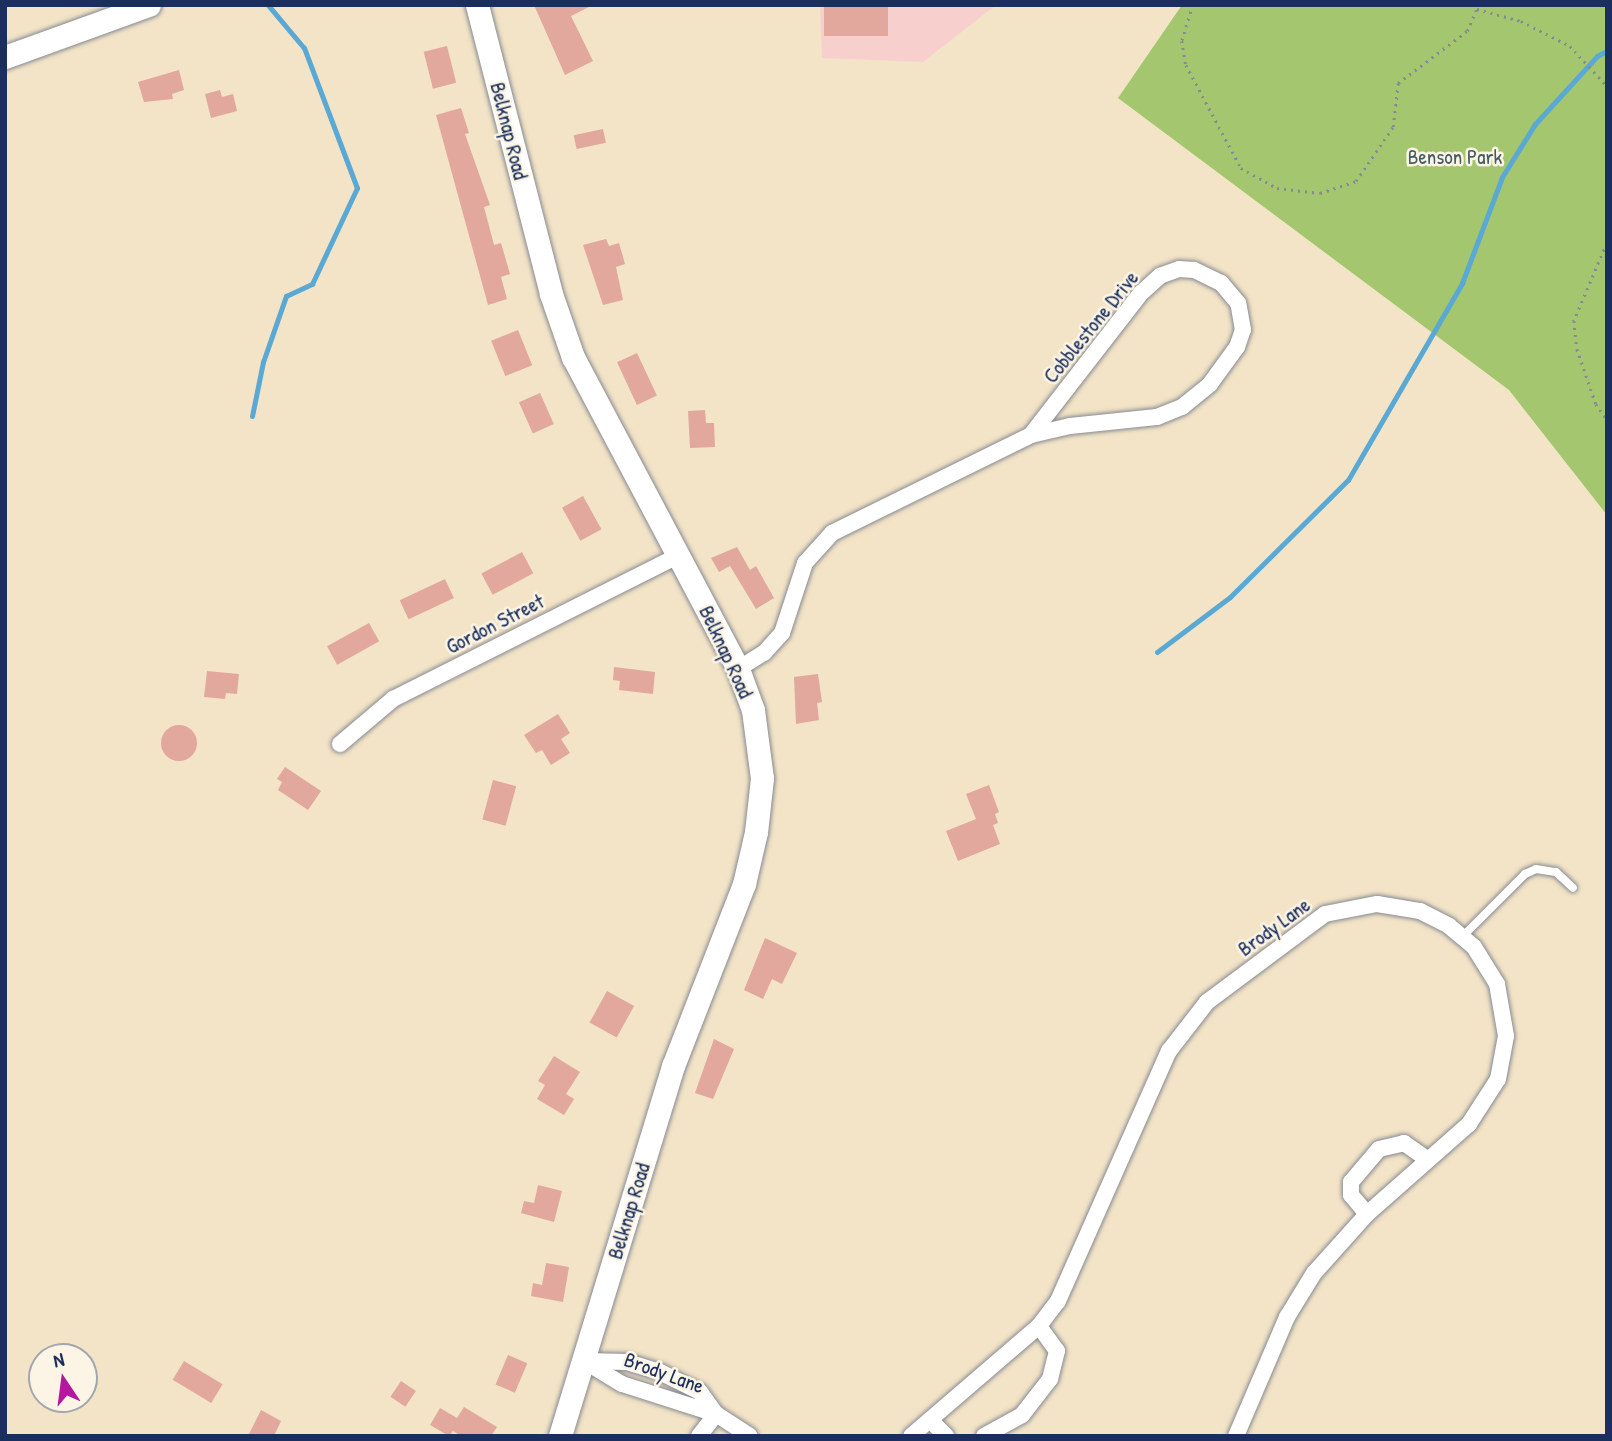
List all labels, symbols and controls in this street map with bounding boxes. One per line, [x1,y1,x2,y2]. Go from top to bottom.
street label: Belknap Road [485,80,533,182]
park label: Benson Park [1408,144,1502,170]
street label: Cobblestone Drive [1038,266,1144,388]
street label: Gordon Street [442,589,548,659]
street label: Belknap Road [694,602,758,702]
street label: Brody Lane [1233,892,1315,962]
street label: Belknap Road [602,1160,656,1262]
north arrow [28,1343,98,1413]
text: N [51,1346,67,1373]
street label: Brody Lane [621,1347,707,1399]

